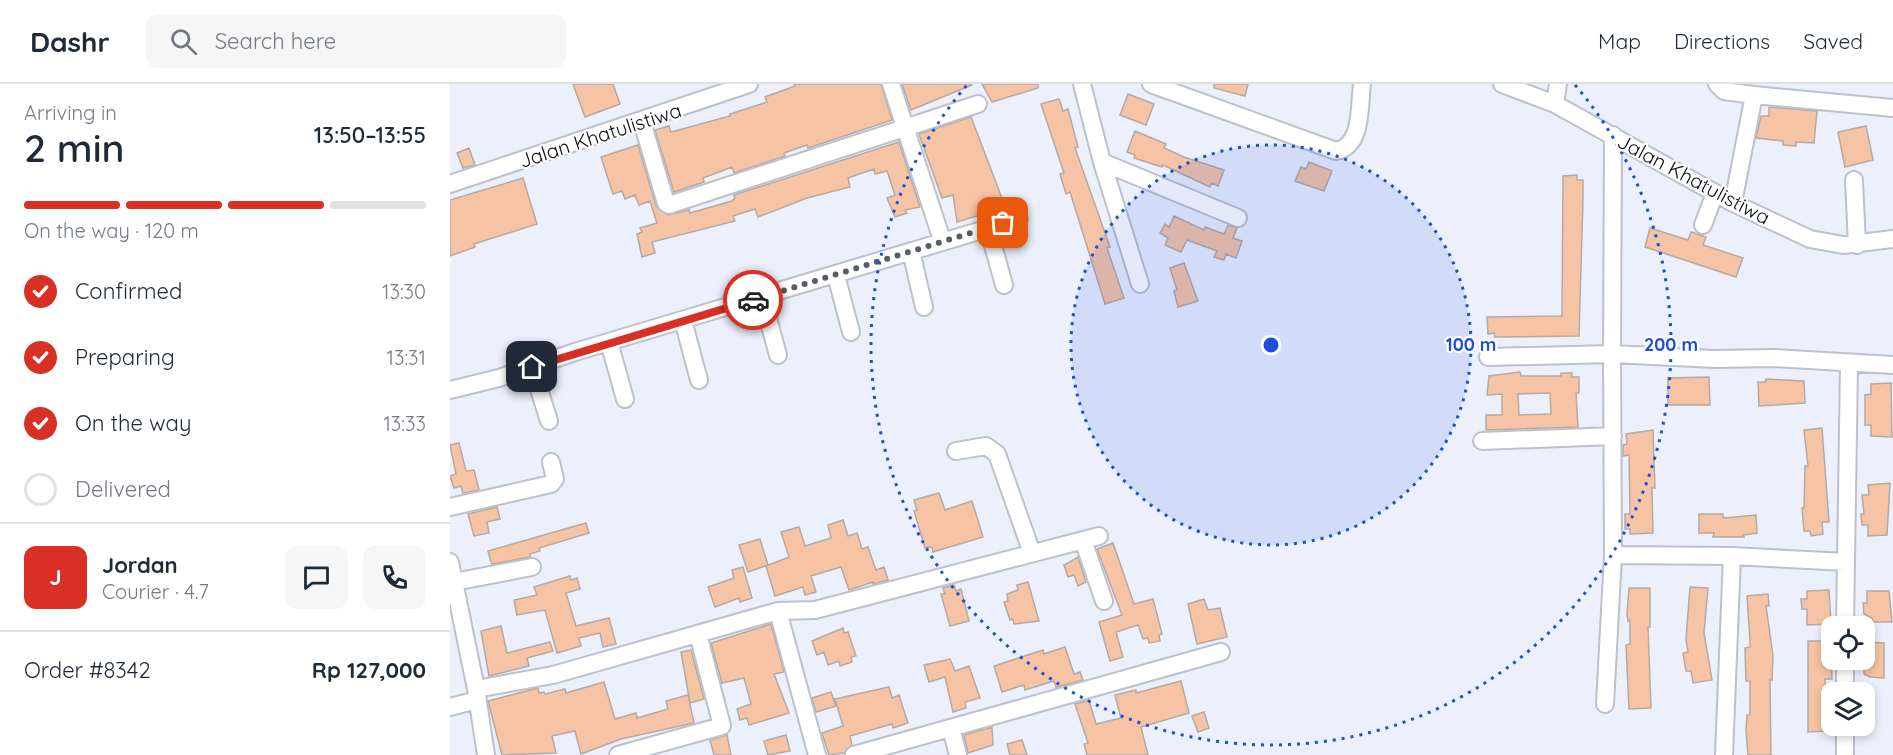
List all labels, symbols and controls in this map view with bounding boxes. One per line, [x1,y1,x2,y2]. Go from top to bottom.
search box [146,14,566,68]
text: Dashr [30,24,110,59]
icon: search [167,25,200,58]
text: Search here [215,27,336,55]
text: Map [1598,28,1641,54]
text: Directions [1674,28,1770,54]
text: Saved [1803,28,1863,54]
street label: Jalan Khatulistiwa [516,97,684,173]
text: Arriving in [24,100,117,125]
text: 13:50–13:55 [314,121,426,149]
text: 2 min [24,123,125,172]
street label: Jalan Khatulistiwa [1614,128,1774,230]
pin [977,197,1028,248]
icon: bag [986,206,1019,239]
text: On the way · 120 m [24,218,199,243]
courier [723,270,783,330]
icon: check [24,275,57,308]
text: Confirmed [75,277,182,305]
text: 13:30 [382,279,426,304]
icon: car [737,284,770,317]
text: 100 m [1446,333,1496,356]
text: 200 m [1644,333,1698,356]
centre of rings [1261,335,1281,355]
icon: check [24,341,57,374]
pin [506,341,557,392]
text: Preparing [75,343,175,371]
text: 13:31 [387,345,426,370]
icon: home [515,350,548,383]
icon: check [24,407,57,440]
text: On the way [75,409,191,437]
text: 13:33 [383,411,426,436]
text: Delivered [75,475,171,503]
button: chat [285,546,348,609]
button: phone [363,546,426,609]
text: Jordan [102,551,178,579]
text: J [49,563,62,591]
text: Courier · 4.7 [102,579,209,604]
map controls [1821,616,1875,736]
button: locate [1821,616,1875,670]
text: Order #8342 [24,656,151,684]
text: Rp 127,000 [312,656,426,684]
button: layers [1821,682,1875,736]

